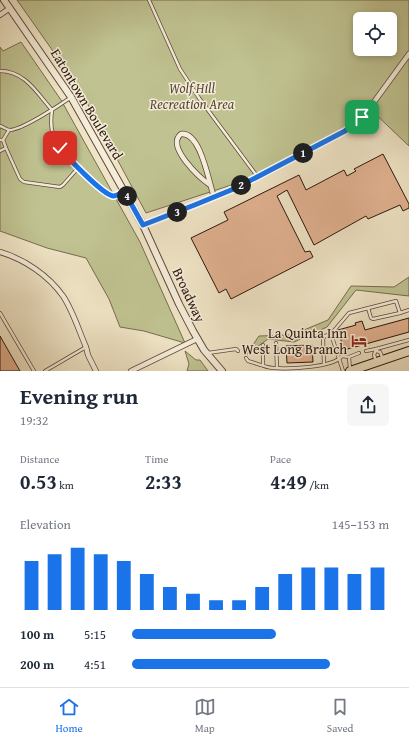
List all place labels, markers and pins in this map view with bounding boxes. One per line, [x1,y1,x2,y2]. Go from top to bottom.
pin [345,100,379,134]
pin [43,131,77,165]
pin: 1 [293,143,313,163]
pin: 2 [231,175,251,195]
pin: 4 [117,186,137,206]
pin: 3 [167,202,187,222]
place label: La Quinta Inn West Long Branch [242,323,347,359]
hotel icon: La Quinta Inn West Long Branch [350,332,368,350]

